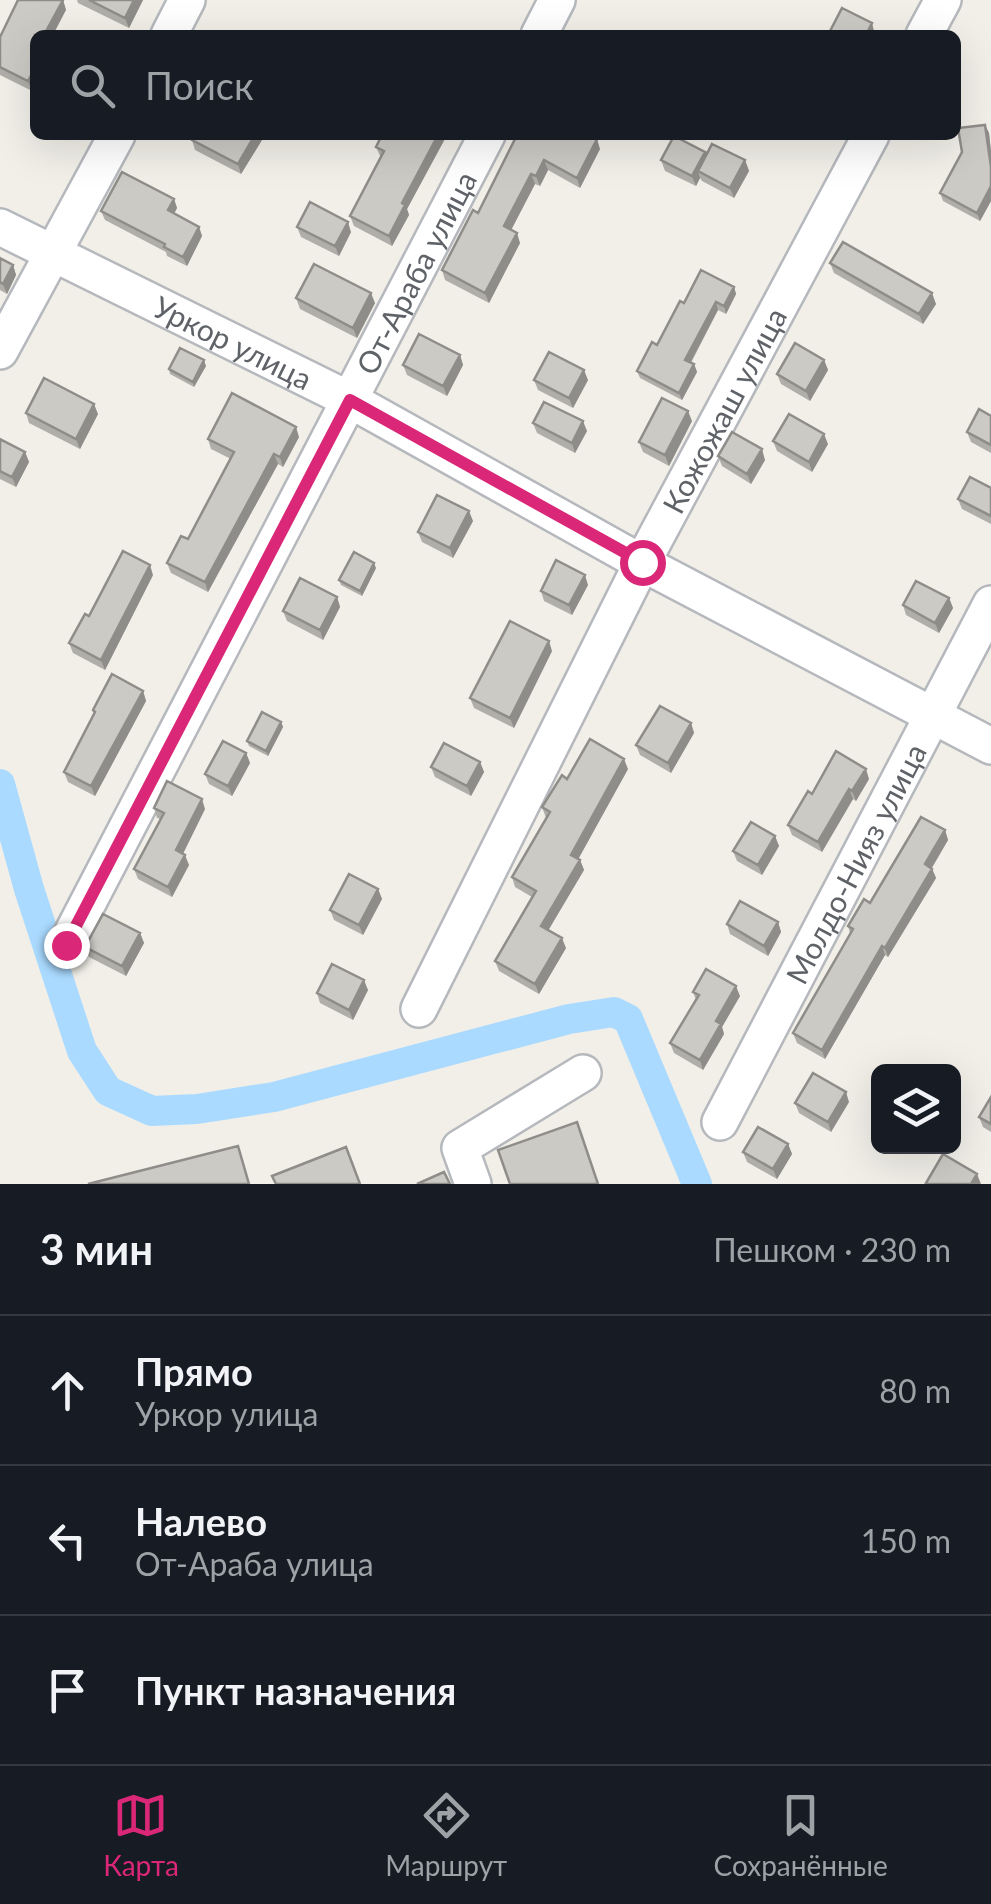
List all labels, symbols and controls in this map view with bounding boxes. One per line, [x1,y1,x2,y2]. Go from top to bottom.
search box [30,30,961,140]
icon: search [65,58,120,113]
text: Поиск [145,62,254,108]
street label: От-Араба улица [348,165,483,380]
street label: Уркор улица [148,288,318,396]
street label: Кожожаш улица [654,301,793,519]
route start [620,540,666,586]
street label: Молдо-Нияз улица [778,737,933,989]
route end [44,923,90,969]
map controls [871,1064,961,1154]
button: layers [871,1064,961,1154]
text: 3 мин [40,1224,153,1274]
text: Пешком · 230 m [713,1230,951,1269]
text: Прямо [135,1348,253,1394]
icon: ahead [40,1363,95,1418]
text: 80 m [879,1371,951,1410]
text: Уркор улица [135,1394,318,1433]
text: Налево [135,1498,267,1544]
icon: left [40,1513,95,1568]
text: 150 m [861,1521,951,1560]
text: От-Араба улица [135,1544,374,1583]
icon: arrive [40,1663,95,1718]
text: Пункт назначения [135,1667,456,1713]
tab: Карта [103,1788,179,1882]
tab: Маршрут [385,1788,507,1882]
tab: Сохранённые [714,1788,888,1882]

